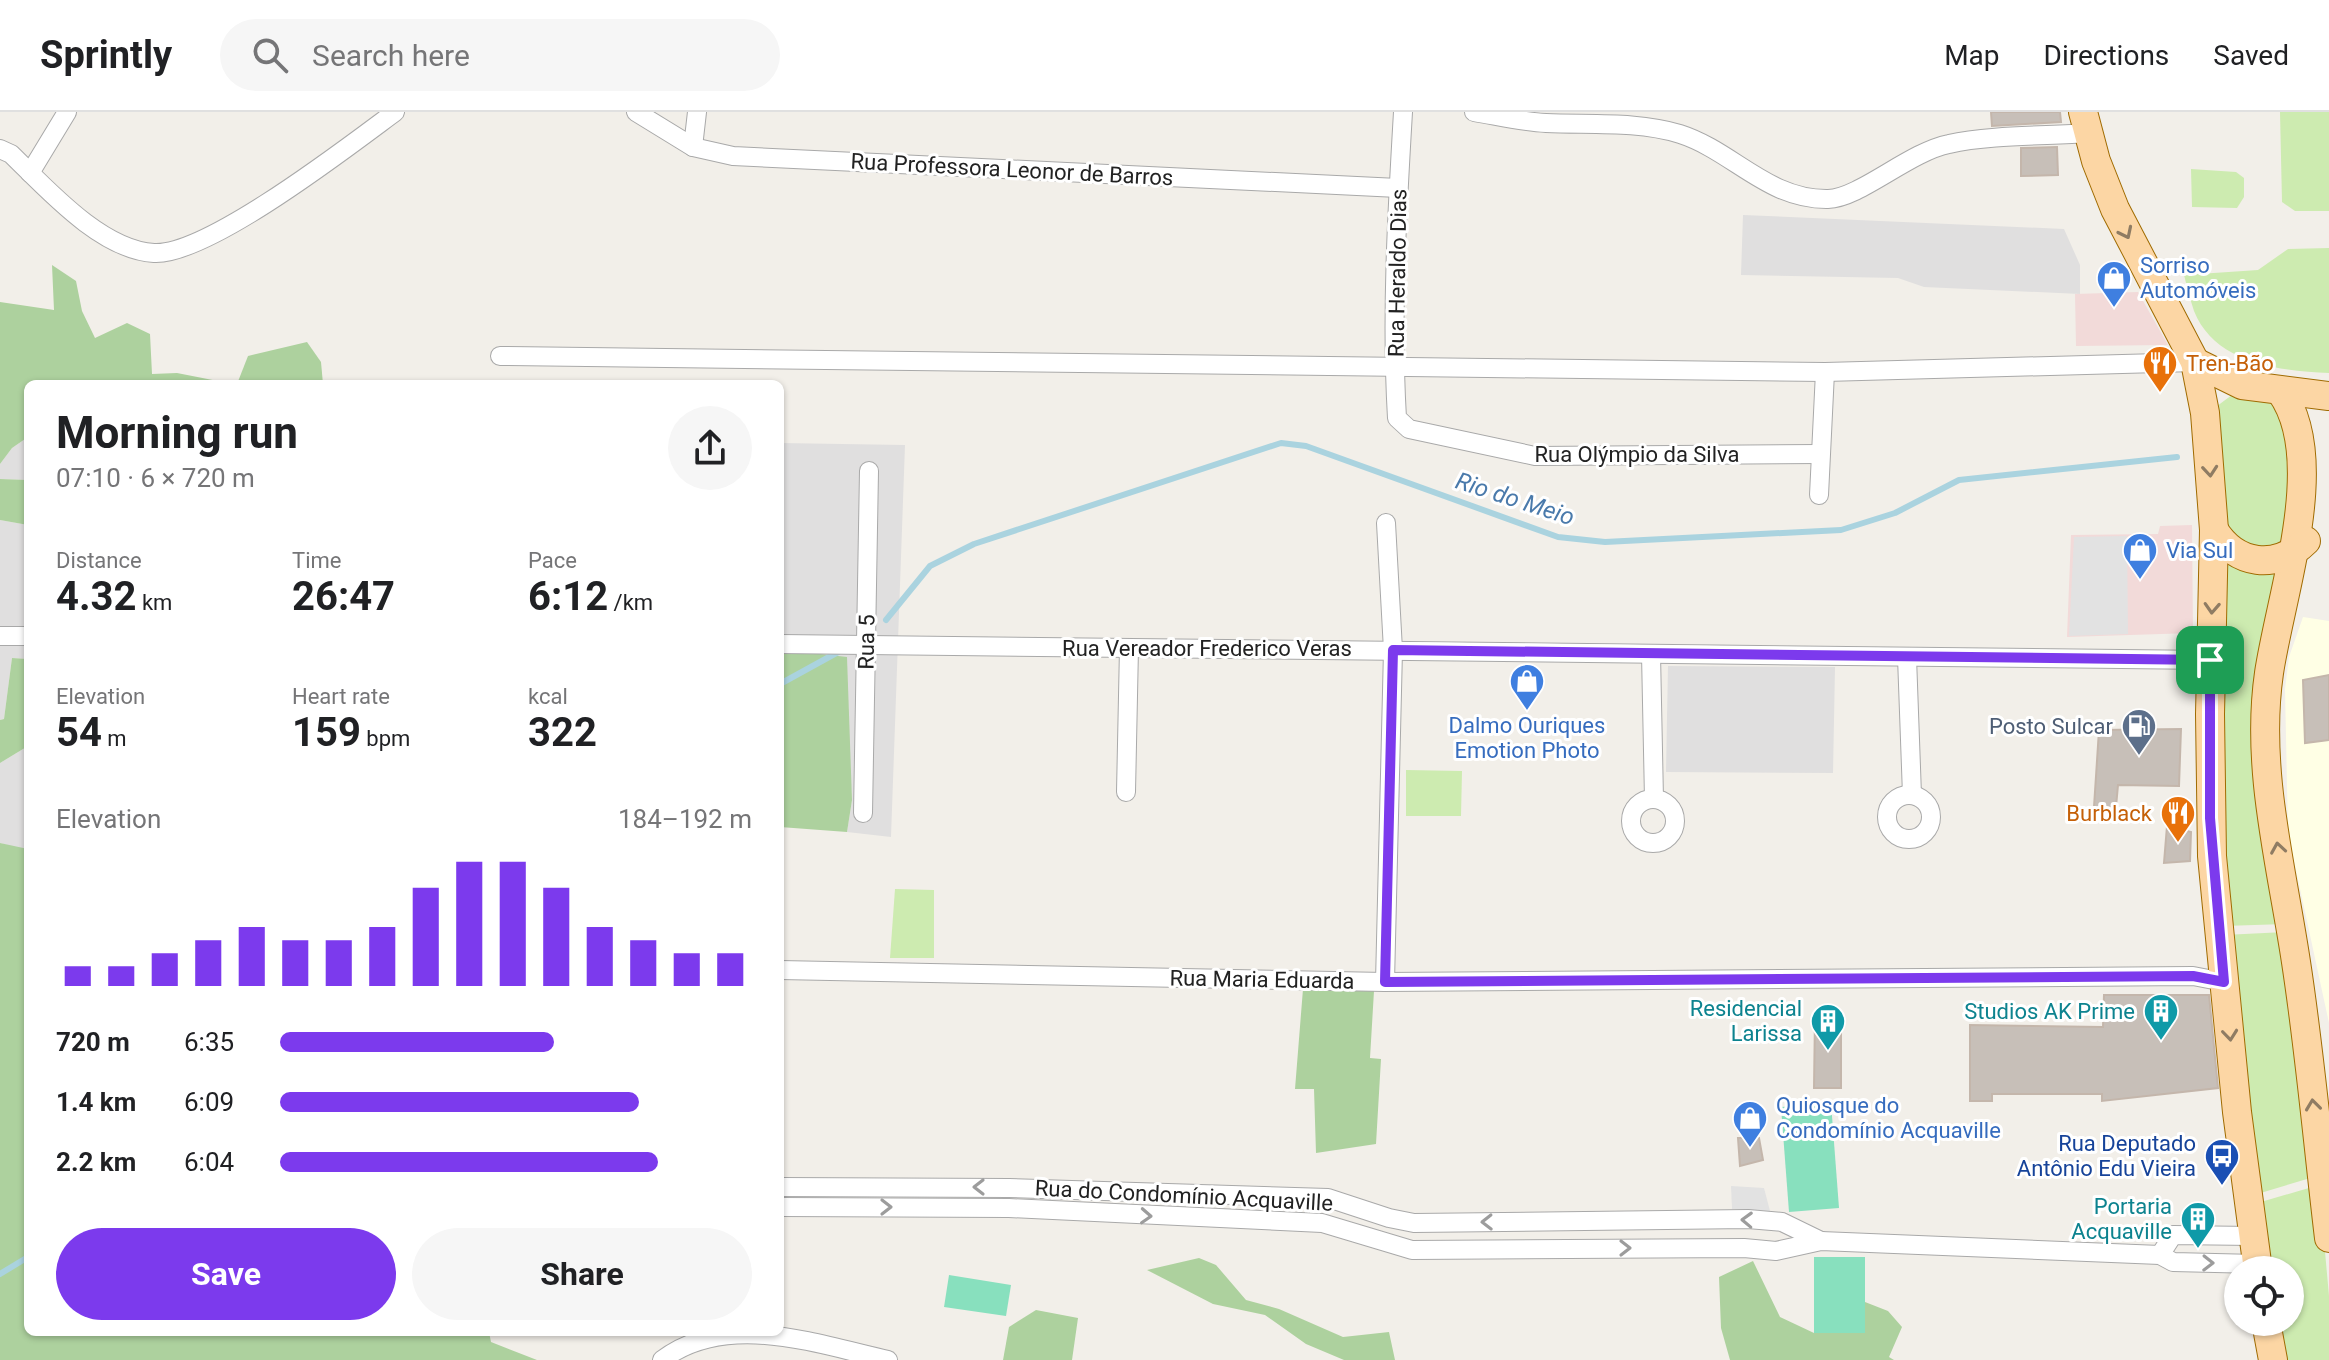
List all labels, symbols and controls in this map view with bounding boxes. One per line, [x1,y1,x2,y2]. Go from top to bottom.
search box [220,19,780,91]
text: Sprintly [40,33,172,77]
icon: search [248,33,292,77]
text: Search here [312,38,470,73]
text: Map [1944,39,2000,72]
text: Directions [2044,39,2169,72]
text: Saved [2213,39,2289,72]
street label: Rua Professora Leonor de Barros [850,149,1174,190]
street label: Rua Heraldo Dias [1384,189,1411,357]
one-way arrow [2117,224,2132,239]
place label: Sorriso Automóveis [2140,253,2256,303]
shop icon: Sorriso Automóveis [2095,259,2133,309]
restaurant icon: Tren-Bão [2141,344,2179,394]
place label: Tren-Bão [2186,351,2274,376]
button: share [668,406,752,490]
text: Morning run [56,407,298,459]
street label: Rua Olýmpio da Silva [1534,442,1740,467]
text: 07:10 · 6 × 720 m [56,463,255,493]
one-way arrow [2201,465,2218,478]
water label: Rio do Meio [1452,467,1578,531]
shop icon: Via Sul [2121,531,2159,581]
place label: Via Sul [2166,538,2233,563]
text: Distance [56,548,142,573]
text: Time [292,548,341,573]
text: Pace [528,548,577,573]
text: 4.32 [56,573,136,620]
text: 26:47 [292,573,395,620]
text: 6:12 [528,573,608,620]
text: km [136,590,172,615]
text: /km [608,590,653,615]
one-way arrow [2204,602,2221,615]
street label: Rua 5 [854,614,879,670]
pin [2176,626,2244,694]
street label: Rua Vereador Frederico Veras [1062,636,1352,661]
icon: arrive [2188,638,2232,682]
shop icon: Dalmo Ouriques Emotion Photo [1508,662,1546,712]
text: Elevation [56,684,145,709]
text: Heart rate [292,684,390,709]
text: kcal [528,684,568,709]
fuel station icon: Posto Sulcar [2120,707,2158,757]
text: 54 [56,709,102,756]
text: 159 [292,709,361,756]
text: 322 [528,709,597,756]
place label: Dalmo Ouriques Emotion Photo [1449,713,1605,763]
place label: Posto Sulcar [1989,714,2114,739]
text: m [102,726,127,751]
text: bpm [361,726,410,751]
restaurant icon: Burblack [2159,794,2197,844]
place label: Burblack [2066,801,2153,826]
text: Elevation [56,804,161,834]
text: 184–192 m [618,804,752,834]
one-way arrow [2270,841,2287,855]
street label: Rua Maria Eduarda [1169,965,1355,994]
building icon: Studios AK Prime [2142,992,2180,1042]
place label: Residencial Larissa [1690,996,1802,1046]
place label: Studios AK Prime [1964,999,2135,1024]
building icon: Residencial Larissa [1809,1002,1847,1052]
text: 720 m [56,1027,130,1057]
text: 6:35 [184,1027,234,1057]
one-way arrow [2221,1028,2238,1041]
text: 1.4 km [56,1087,136,1117]
text: 6:09 [184,1087,234,1117]
place label: Quiosque do Condomínio Acquaville [1776,1093,2001,1143]
one-way arrow [2305,1098,2322,1111]
shop icon: Quiosque do Condomínio Acquaville [1731,1099,1769,1149]
place label: Rua Deputado Antônio Edu Vieira [2017,1131,2196,1181]
bus stop icon: Rua Deputado Antônio Edu Vieira [2203,1137,2241,1187]
text: 2.2 km [56,1147,136,1177]
text: 6:04 [184,1147,234,1177]
street label: Rua do Condomínio Acquaville [1034,1175,1334,1216]
one-way arrow [972,1178,985,1196]
place label: Portaria Acquaville [2071,1194,2172,1244]
one-way arrow [880,1199,893,1216]
building icon: Portaria Acquaville [2179,1200,2217,1250]
one-way arrow [1140,1207,1153,1224]
one-way arrow [1740,1211,1753,1228]
one-way arrow [1480,1213,1493,1230]
button: Save [56,1228,396,1320]
button: Share [412,1228,752,1320]
one-way arrow [1619,1239,1632,1257]
one-way arrow [2202,1255,2215,1272]
map controls [2224,1256,2304,1336]
button: locate [2224,1256,2304,1336]

